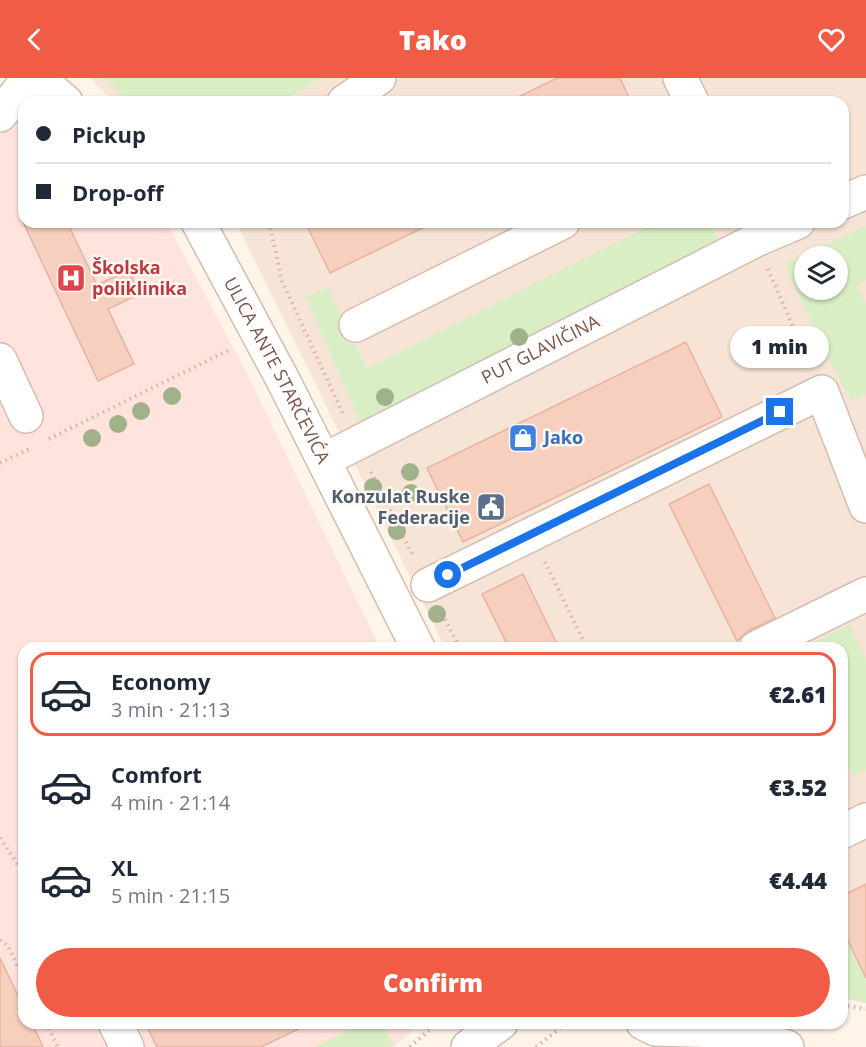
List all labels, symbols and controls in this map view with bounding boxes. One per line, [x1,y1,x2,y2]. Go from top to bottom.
text: Tako [399,21,467,58]
icon: back [18,23,51,56]
icon: heart [815,23,848,56]
text: Pickup [72,119,146,149]
text: Drop-off [72,177,164,207]
map controls [794,246,848,300]
button: layers [794,246,848,300]
place label: Školska poliklinika [92,255,187,300]
hospital icon: Školska poliklinika [55,262,87,294]
street label: ULICA ANTE STARČEVIĆA [219,273,336,468]
street label: PUT GLAVIČINA [477,308,604,389]
callout: 1 min [730,325,830,367]
text: 1 min [751,333,808,360]
route end [766,398,793,425]
shop icon: Jako [507,422,539,454]
place label: Jako [542,425,583,449]
place label: Konzulat Ruske Federacije [331,484,470,529]
public building icon: Konzulat Ruske Federacije [475,491,507,523]
route start [434,561,461,588]
text: Economy [111,666,210,696]
icon: car [39,667,93,721]
text: €2.61 [769,679,827,709]
text: 3 min · 21:13 [111,696,230,723]
text: Comfort [111,759,202,789]
icon: car [39,760,93,814]
text: €3.52 [769,772,827,802]
text: 4 min · 21:14 [111,789,230,816]
text: XL [111,852,138,882]
icon: car [39,853,93,907]
text: €4.44 [769,865,827,895]
text: 5 min · 21:15 [111,882,230,909]
button: Confirm [36,948,830,1017]

